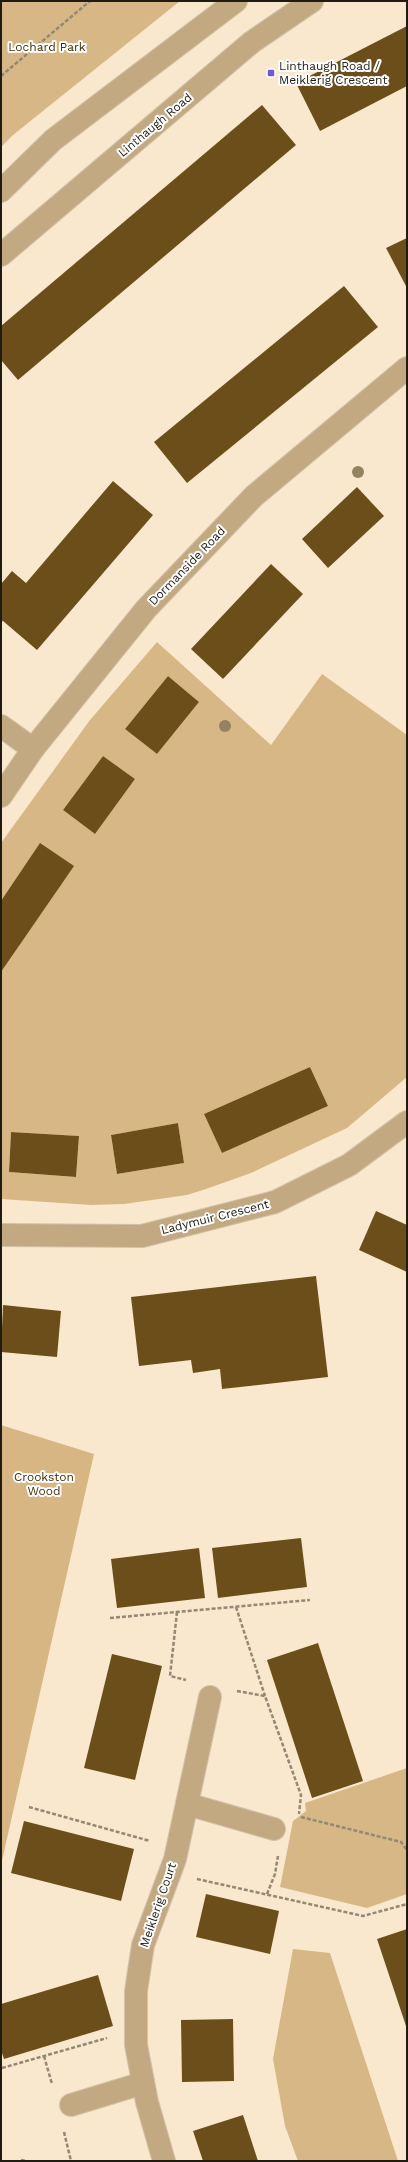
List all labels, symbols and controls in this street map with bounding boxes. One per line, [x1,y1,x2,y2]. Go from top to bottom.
park label: Lochard Park [8,40,86,54]
place label: Linthaugh Road / Meiklerig Crescent [279,59,387,87]
marker: Linthaugh Road / Meiklerig Crescent [266,68,276,78]
street label: Linthaugh Road [115,90,195,160]
street label: Dormanside Road [146,524,228,608]
street label: Ladymuir Crescent [160,1197,270,1237]
park label: Crookston Wood [14,1470,74,1498]
street label: Meiklerig Court [137,1861,179,1949]

